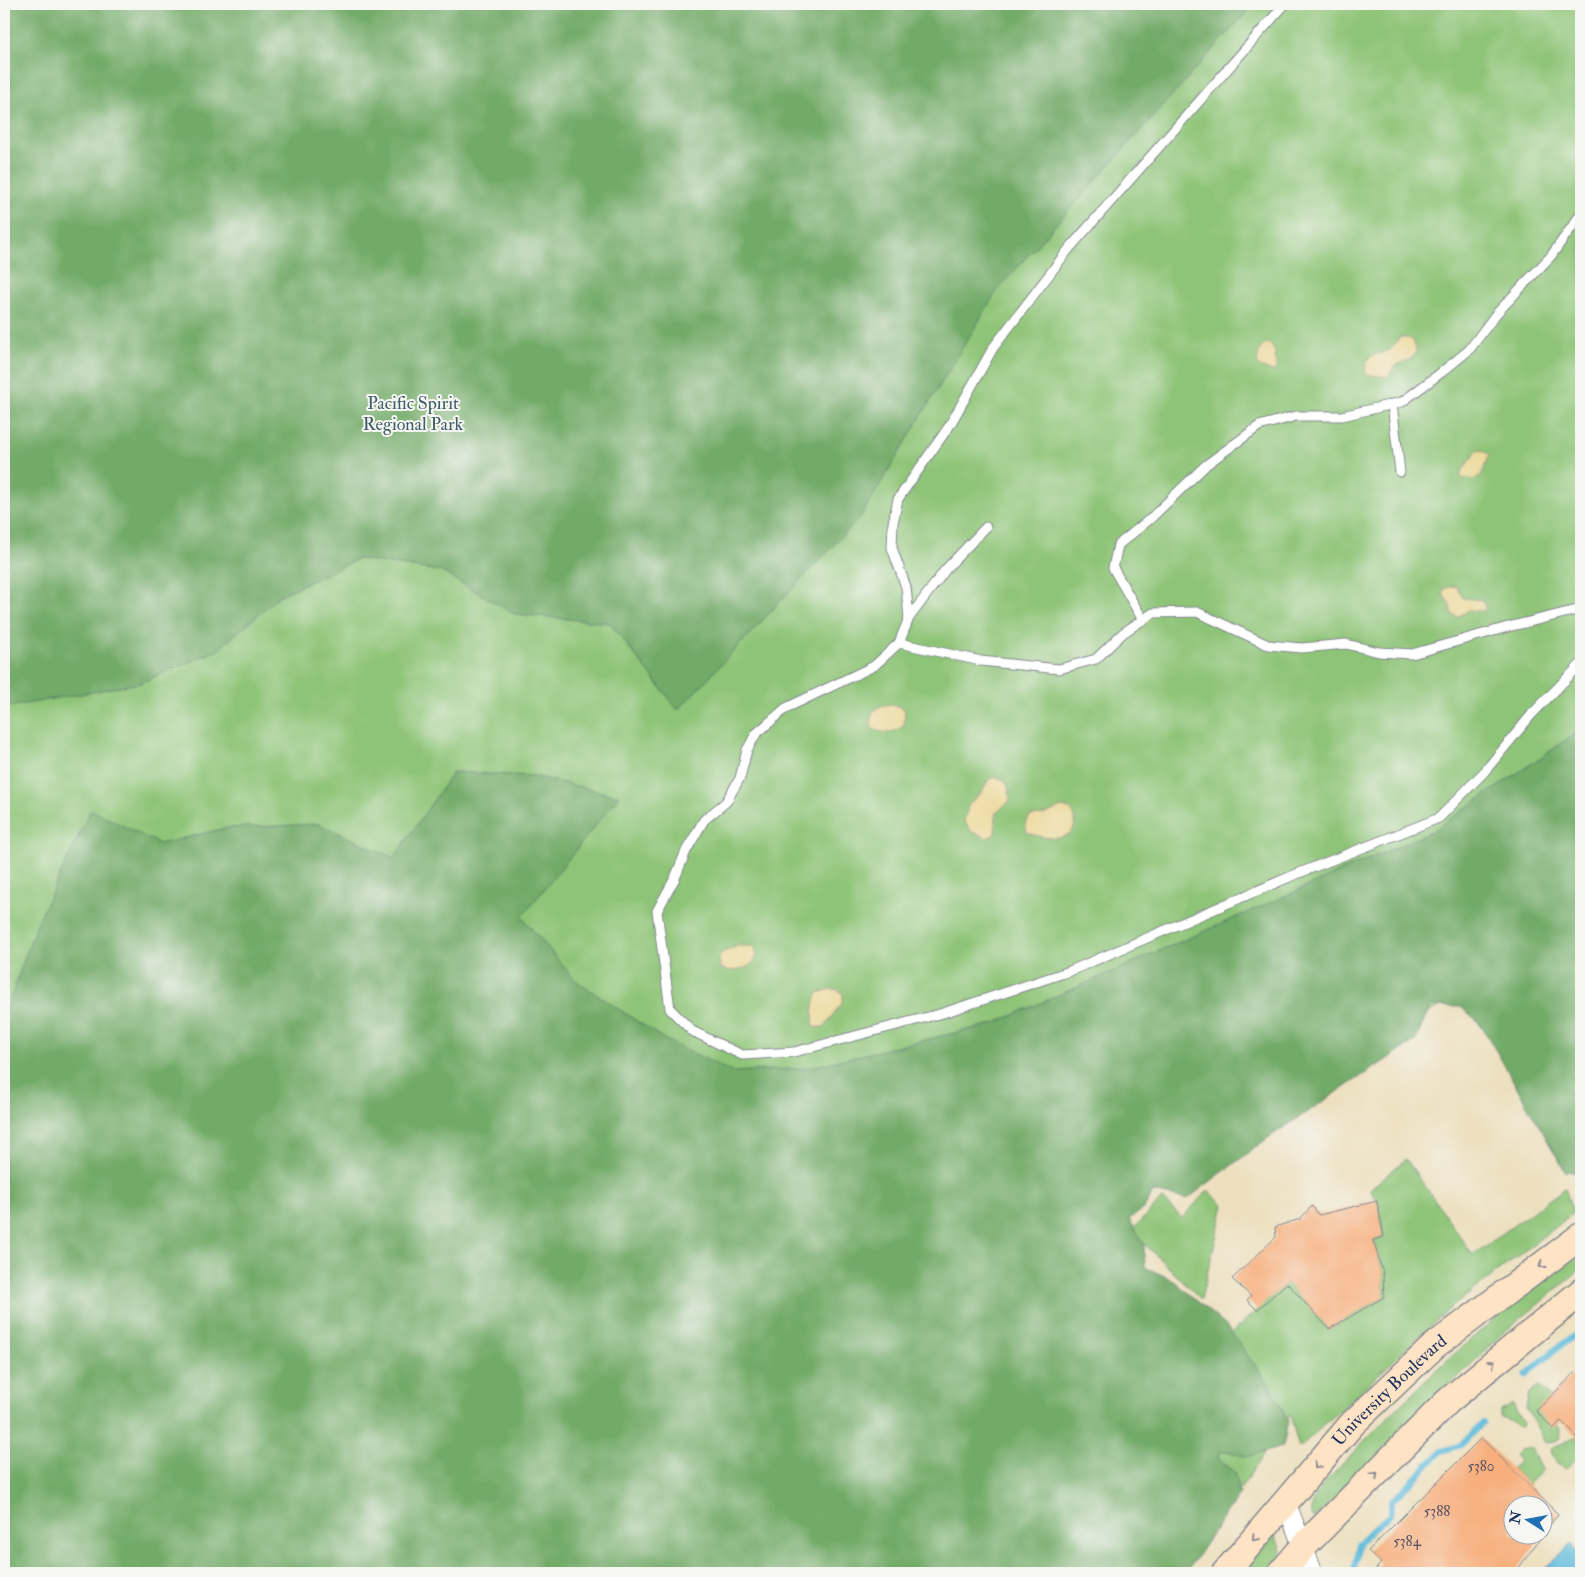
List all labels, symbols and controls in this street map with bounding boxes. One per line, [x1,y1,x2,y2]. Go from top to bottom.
park label: Pacific Spirit Regional Park [363,392,464,436]
one-way arrow [1538,1259,1548,1268]
street label: University Boulevard [1327,1329,1451,1451]
one-way arrow [1487,1360,1496,1369]
house number: 5380 [1467,1457,1495,1476]
one-way arrow [1314,1460,1323,1469]
one-way arrow [1369,1472,1378,1481]
north arrow [1502,1494,1552,1544]
house number: 5388 [1424,1502,1450,1521]
text: N [1506,1509,1525,1526]
one-way arrow [1252,1532,1261,1541]
house number: 5384 [1393,1532,1422,1551]

